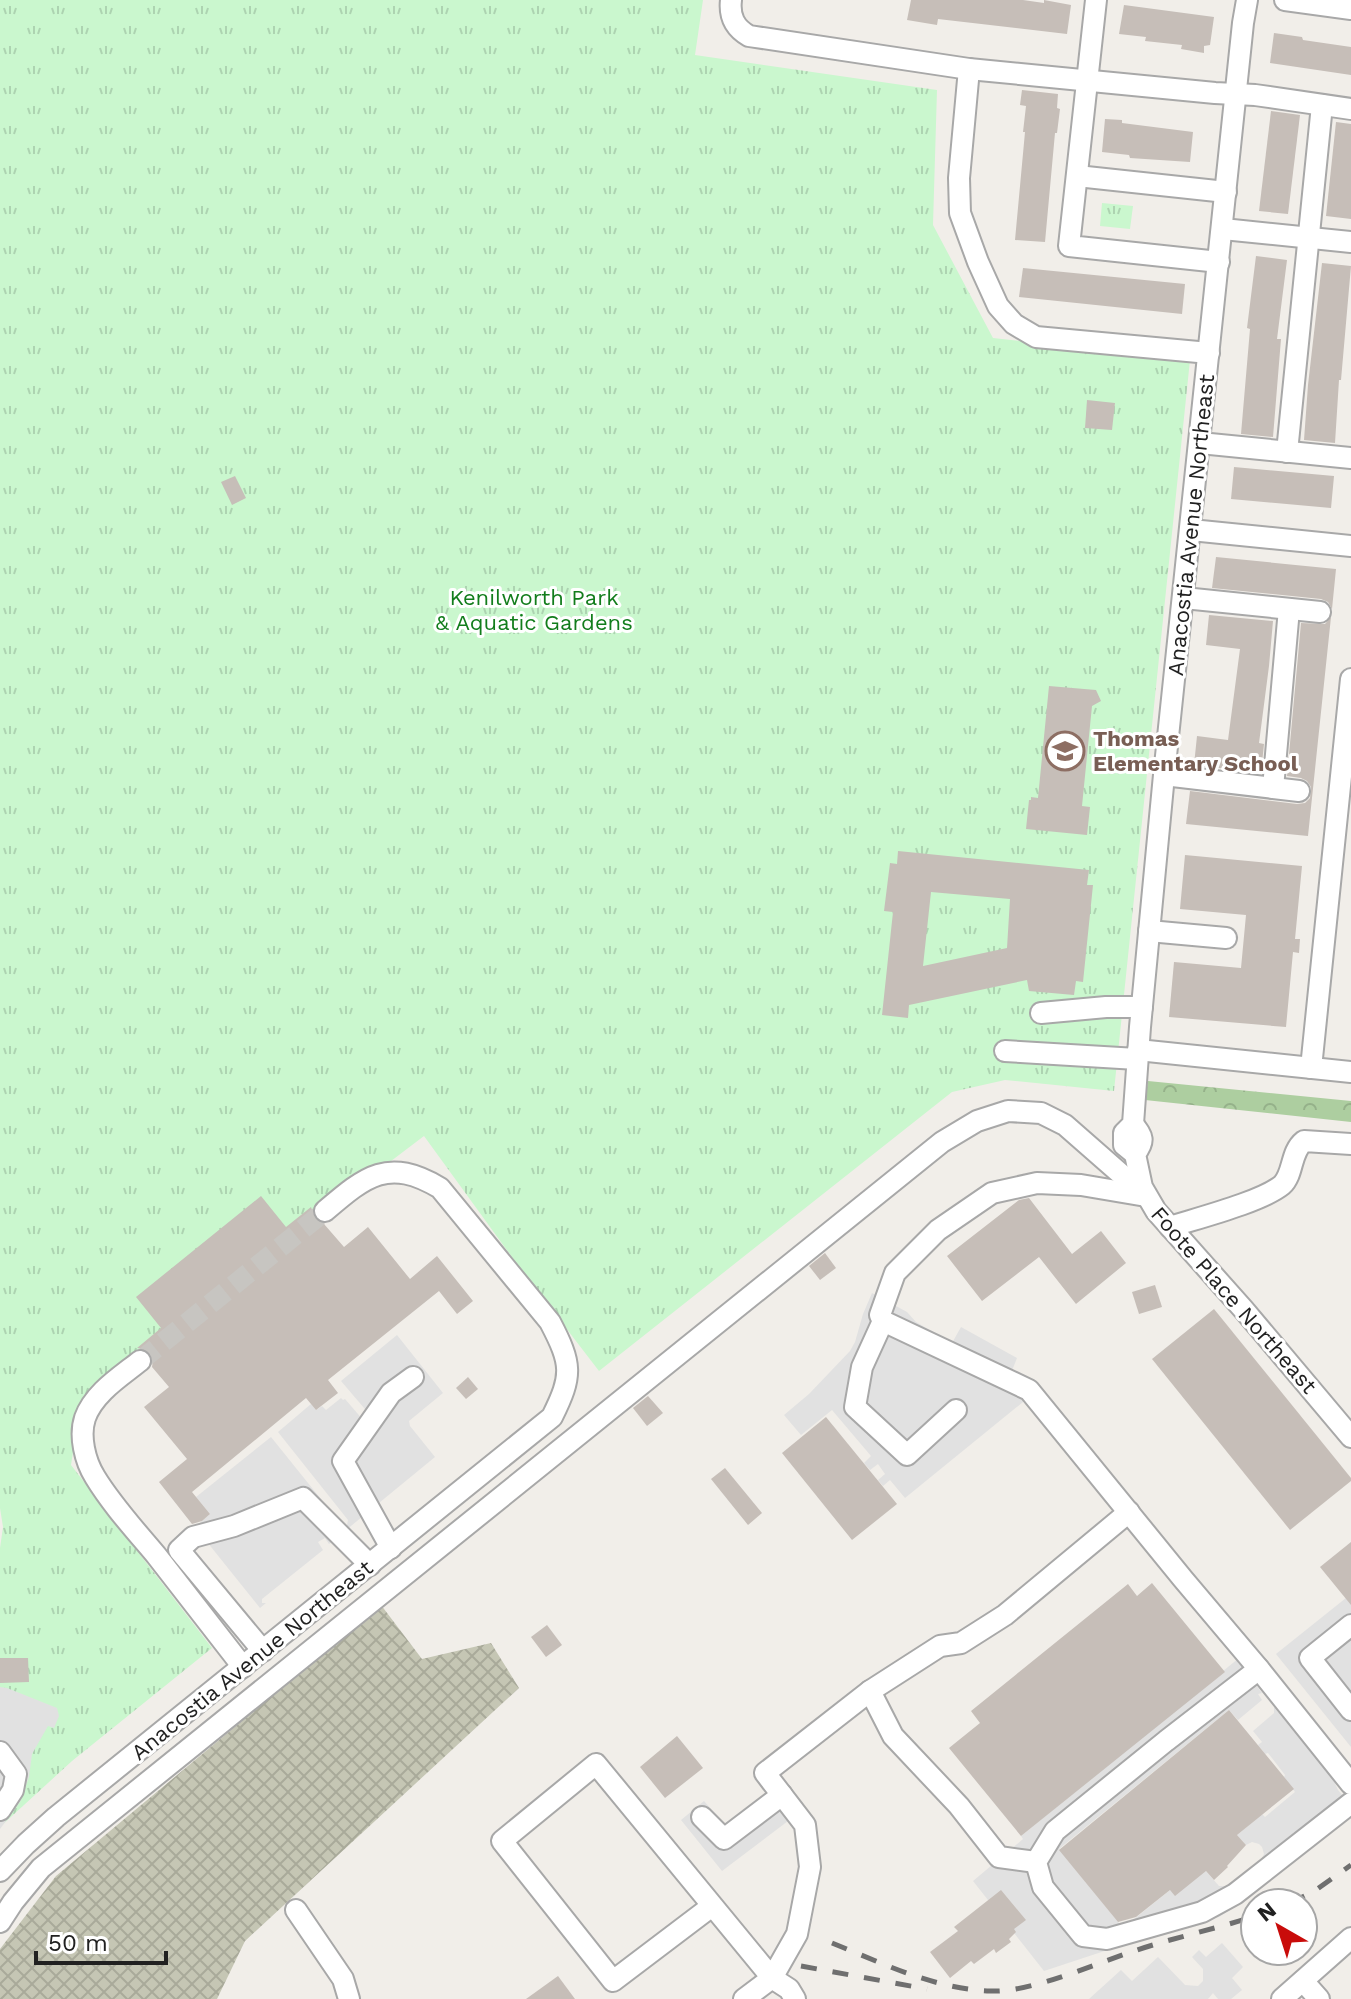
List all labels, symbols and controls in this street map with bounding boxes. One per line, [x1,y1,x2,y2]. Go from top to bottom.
street label: Anacostia Avenue Northeast [1163,373,1219,677]
park label: Kenilworth Park & Aquatic Gardens [435,585,633,635]
place label: Thomas Elementary School [1093,726,1299,776]
school or university icon: Thomas Elementary School [1044,730,1086,772]
street label: Foote Place Northeast [1146,1202,1322,1398]
street label: Anacostia Avenue Northeast [126,1555,378,1765]
north arrow [1239,1887,1319,1967]
text: N [1253,1897,1281,1927]
scale bar [36,1915,166,1965]
text: 50 m [48,1929,108,1957]

